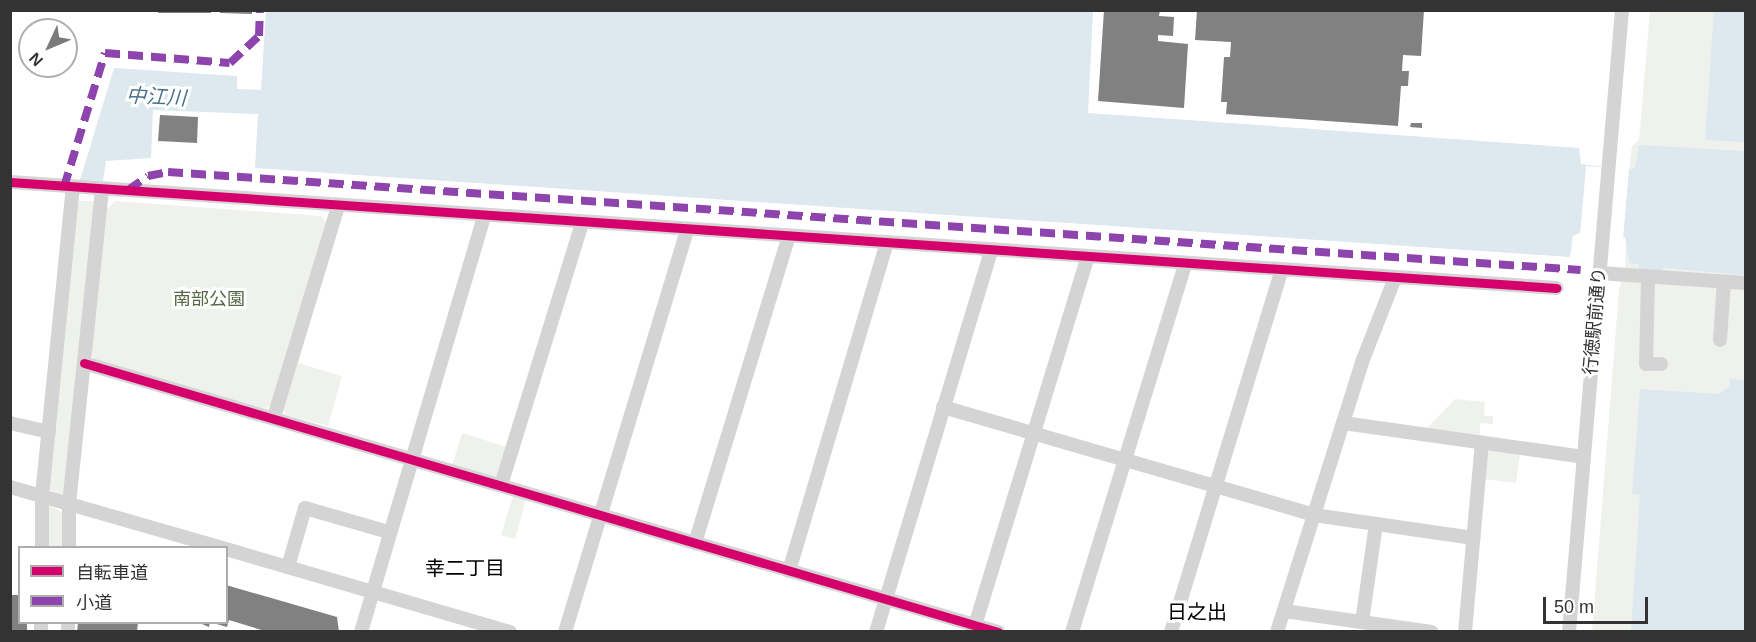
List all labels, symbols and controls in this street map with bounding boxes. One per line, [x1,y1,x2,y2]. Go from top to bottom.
north arrow [18,18,78,78]
text: N [26,49,46,70]
water label: 中江川 [125,83,187,111]
street label: 行徳駅前通り [1580,266,1610,376]
park label: 南部公園 [173,288,245,310]
legend [18,546,228,624]
district label: 幸二丁目 [425,556,505,580]
text: 自転車道 [76,563,148,583]
scale bar [1546,585,1651,623]
text: 小道 [76,593,112,613]
text: 50 m [1554,597,1594,617]
district label: 日之出 [1167,600,1227,624]

